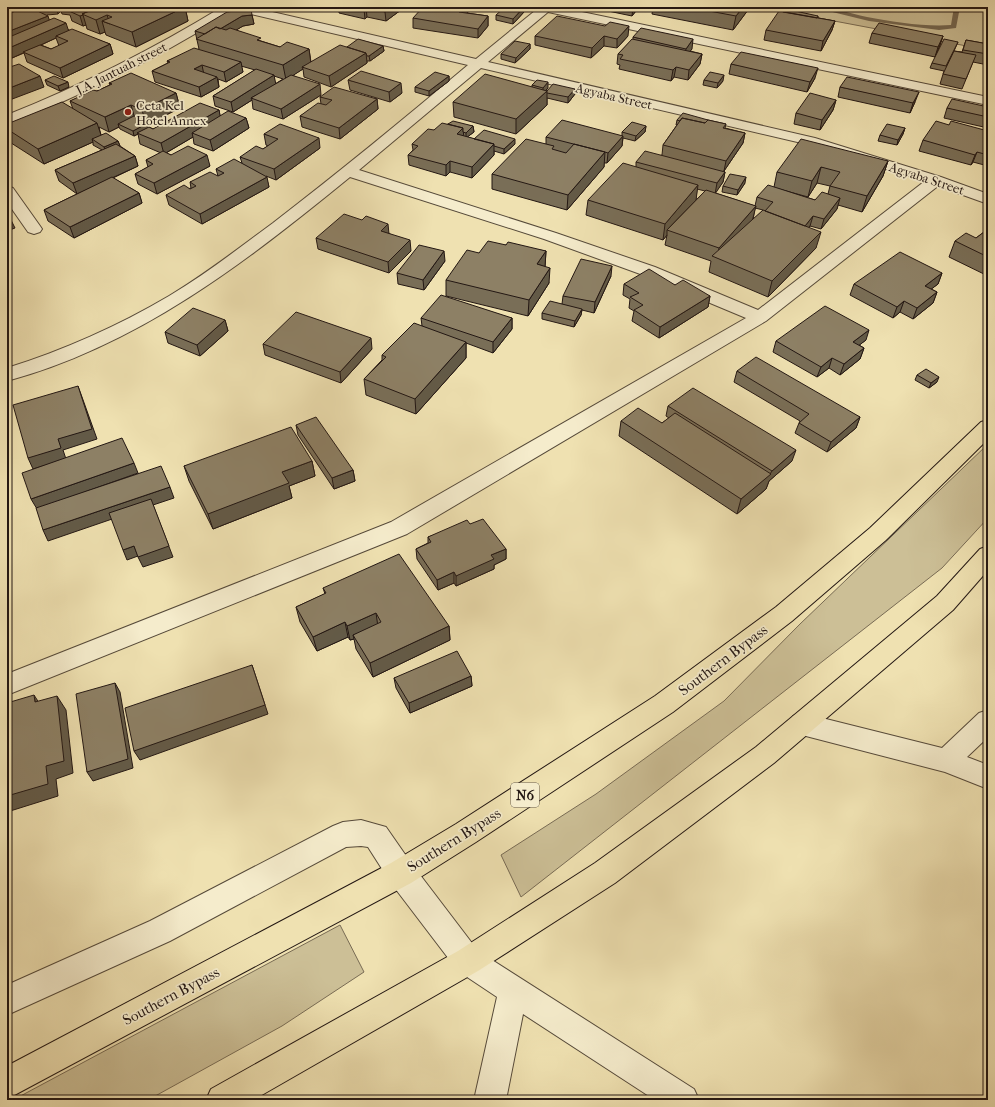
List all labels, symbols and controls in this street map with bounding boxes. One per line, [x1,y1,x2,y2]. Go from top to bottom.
street label: J.A. Jantuah street [72,39,169,98]
street label: Agyaba Street [573,80,654,113]
place label: Ceta Kel Hotel Annex [136,98,207,128]
marker: Ceta Kel Hotel Annex [123,107,133,117]
street label: Agyaba Street [886,159,967,198]
street label: Southern Bypass [675,620,771,699]
road number: N6 [511,783,539,807]
street label: Southern Bypass [404,804,505,876]
street label: Southern Bypass [120,963,223,1029]

